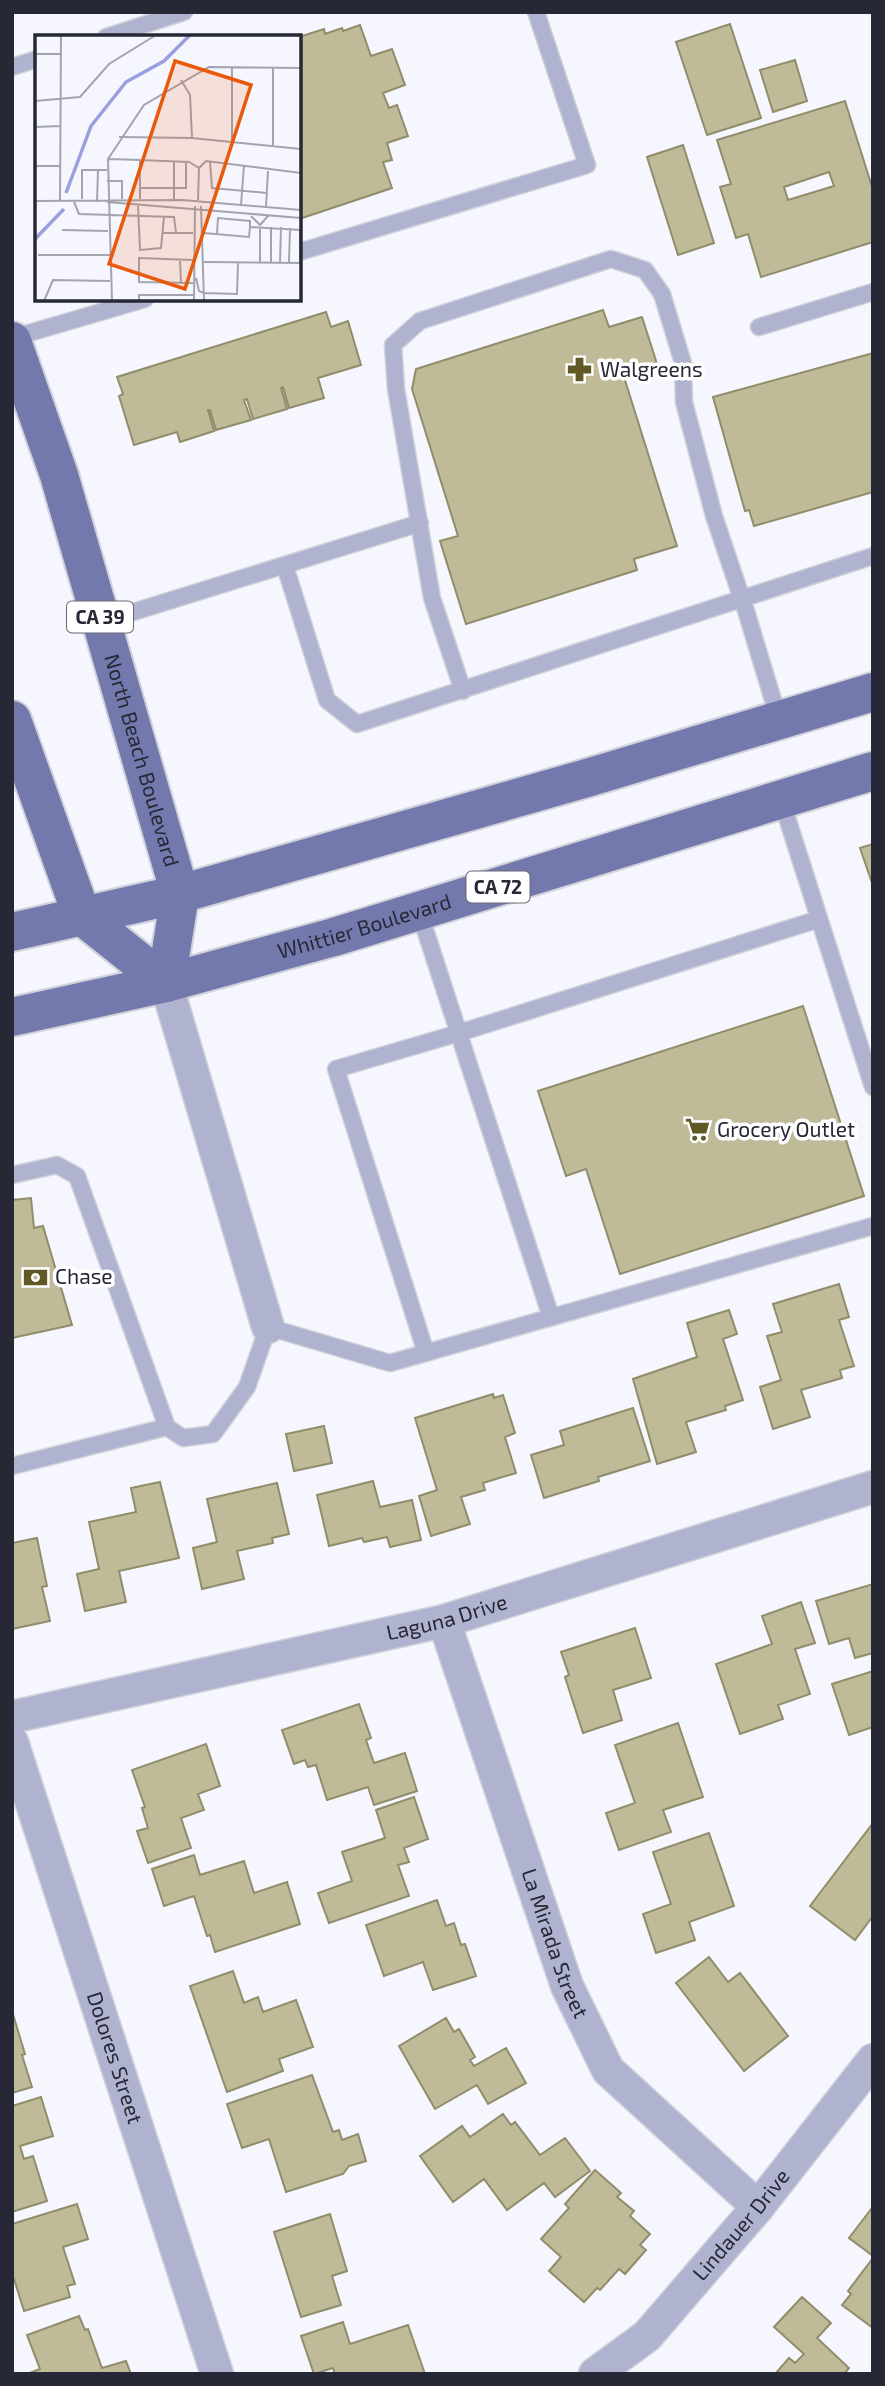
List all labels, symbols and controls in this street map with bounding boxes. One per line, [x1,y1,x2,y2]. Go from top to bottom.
inset map [35,35,301,301]
pharmacy icon: Walgreens [566,356,594,384]
place label: Walgreens [600,356,703,381]
road number: CA 39 [67,602,133,632]
street label: North Beach Boulevard [100,651,185,869]
road number: CA 72 [466,872,530,902]
street label: Whittier Boulevard [275,888,454,963]
supermarket icon: Grocery Outlet [683,1116,711,1144]
place label: Grocery Outlet [717,1116,855,1141]
bank icon: Chase [21,1263,49,1291]
place label: Chase [55,1263,113,1288]
street label: Laguna Drive [384,1588,510,1644]
street label: La Mirada Street [517,1865,595,2022]
street label: Dolores Street [83,1988,149,2126]
street label: Lindauer Drive [686,2164,794,2285]

